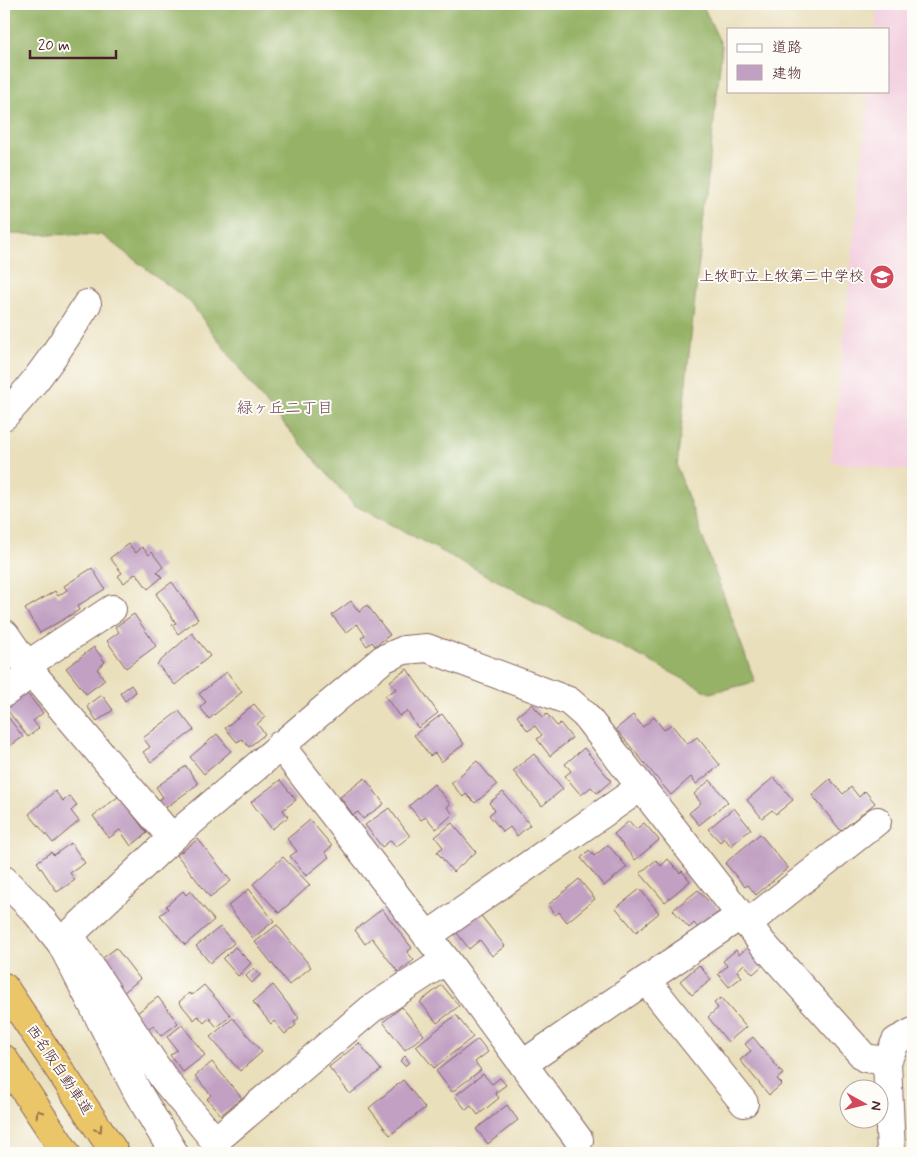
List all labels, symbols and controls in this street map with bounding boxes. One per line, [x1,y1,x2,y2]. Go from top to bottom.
scale bar [30,28,116,60]
legend [727,28,890,92]
text: 20 m [38,36,70,56]
text: 道路 [772,38,802,58]
text: 建物 [772,64,802,84]
school or university icon: 上牧町立上牧第二中学校 [869,264,895,290]
place label: 上牧町立上牧第二中学校 [699,267,864,287]
district label: 緑ヶ丘二丁目 [237,398,333,419]
street label: 西名阪自動車道 [21,1021,97,1119]
north arrow [840,1080,890,1130]
text: N [866,1100,885,1112]
one-way arrow [36,1109,45,1118]
one-way arrow [93,1123,102,1133]

